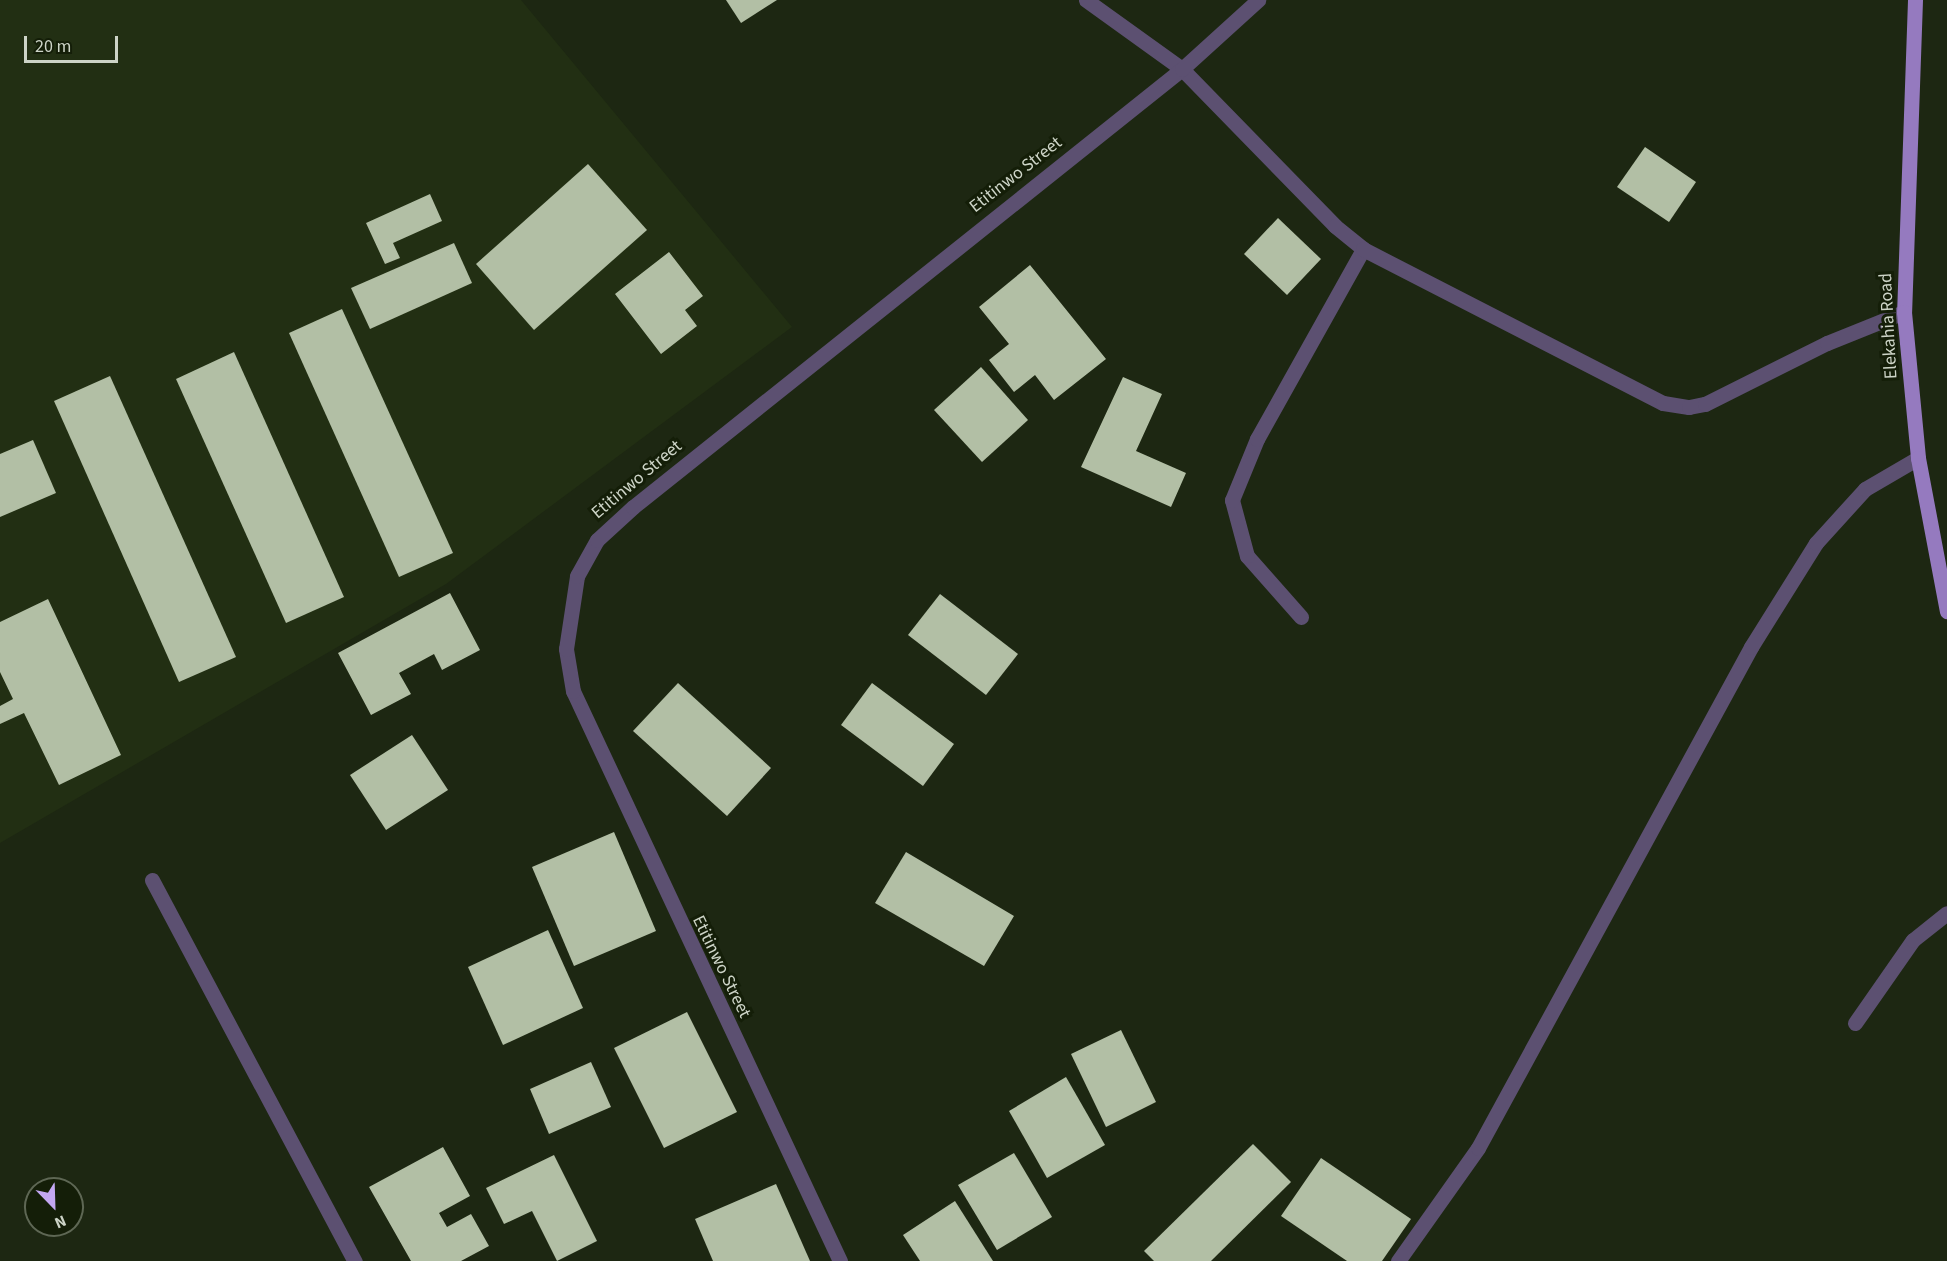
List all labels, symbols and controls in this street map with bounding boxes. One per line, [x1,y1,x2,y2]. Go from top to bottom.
scale bar [27,24,122,62]
text: 20 m [35,34,71,59]
street label: Etitinwo Street [966,132,1066,218]
street label: Elekahia Road [1875,272,1903,380]
street label: Etitinwo Street [587,436,687,524]
street label: Etitinwo Street [687,912,755,1022]
north arrow [24,1177,84,1237]
text: N [51,1210,69,1234]

